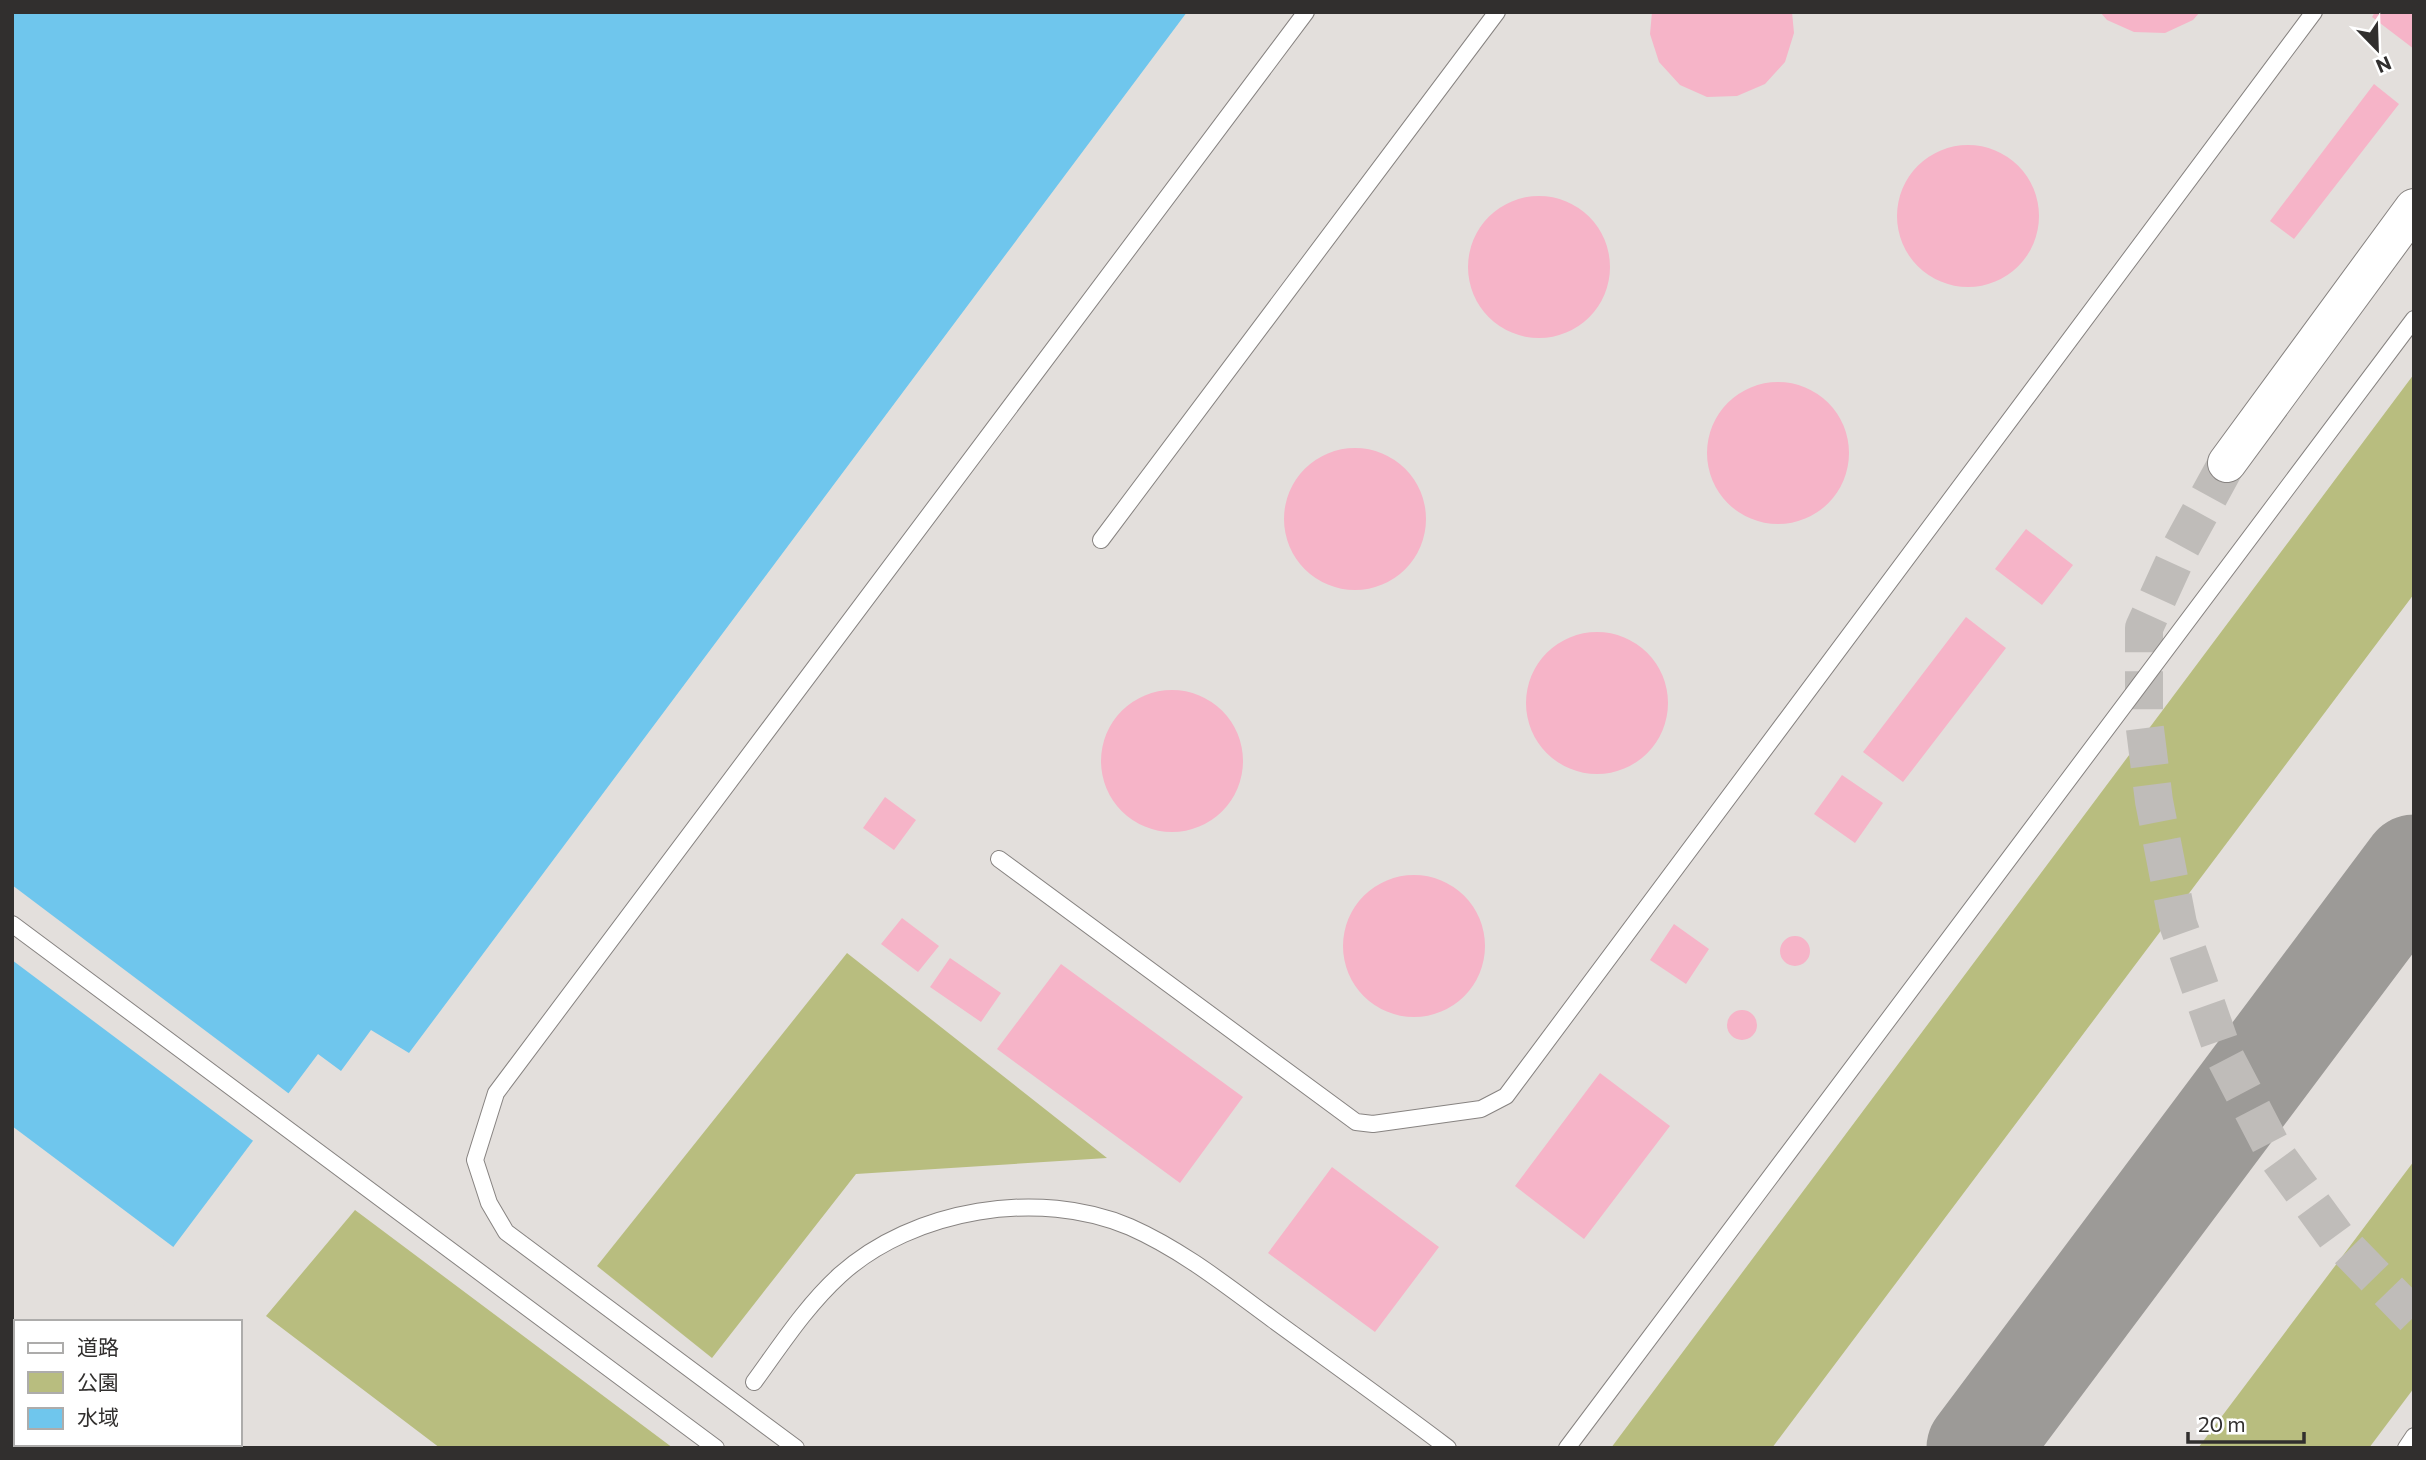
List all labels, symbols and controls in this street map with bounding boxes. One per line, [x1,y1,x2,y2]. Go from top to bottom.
north arrow [2342,14,2412,84]
text: N [2373,52,2395,78]
legend [14,1320,242,1446]
text: 道路 [77,1334,119,1359]
text: 公園 [77,1369,119,1394]
scale bar [2188,1400,2304,1444]
text: 水域 [77,1404,119,1429]
text: 20 m [2198,1411,2246,1436]

